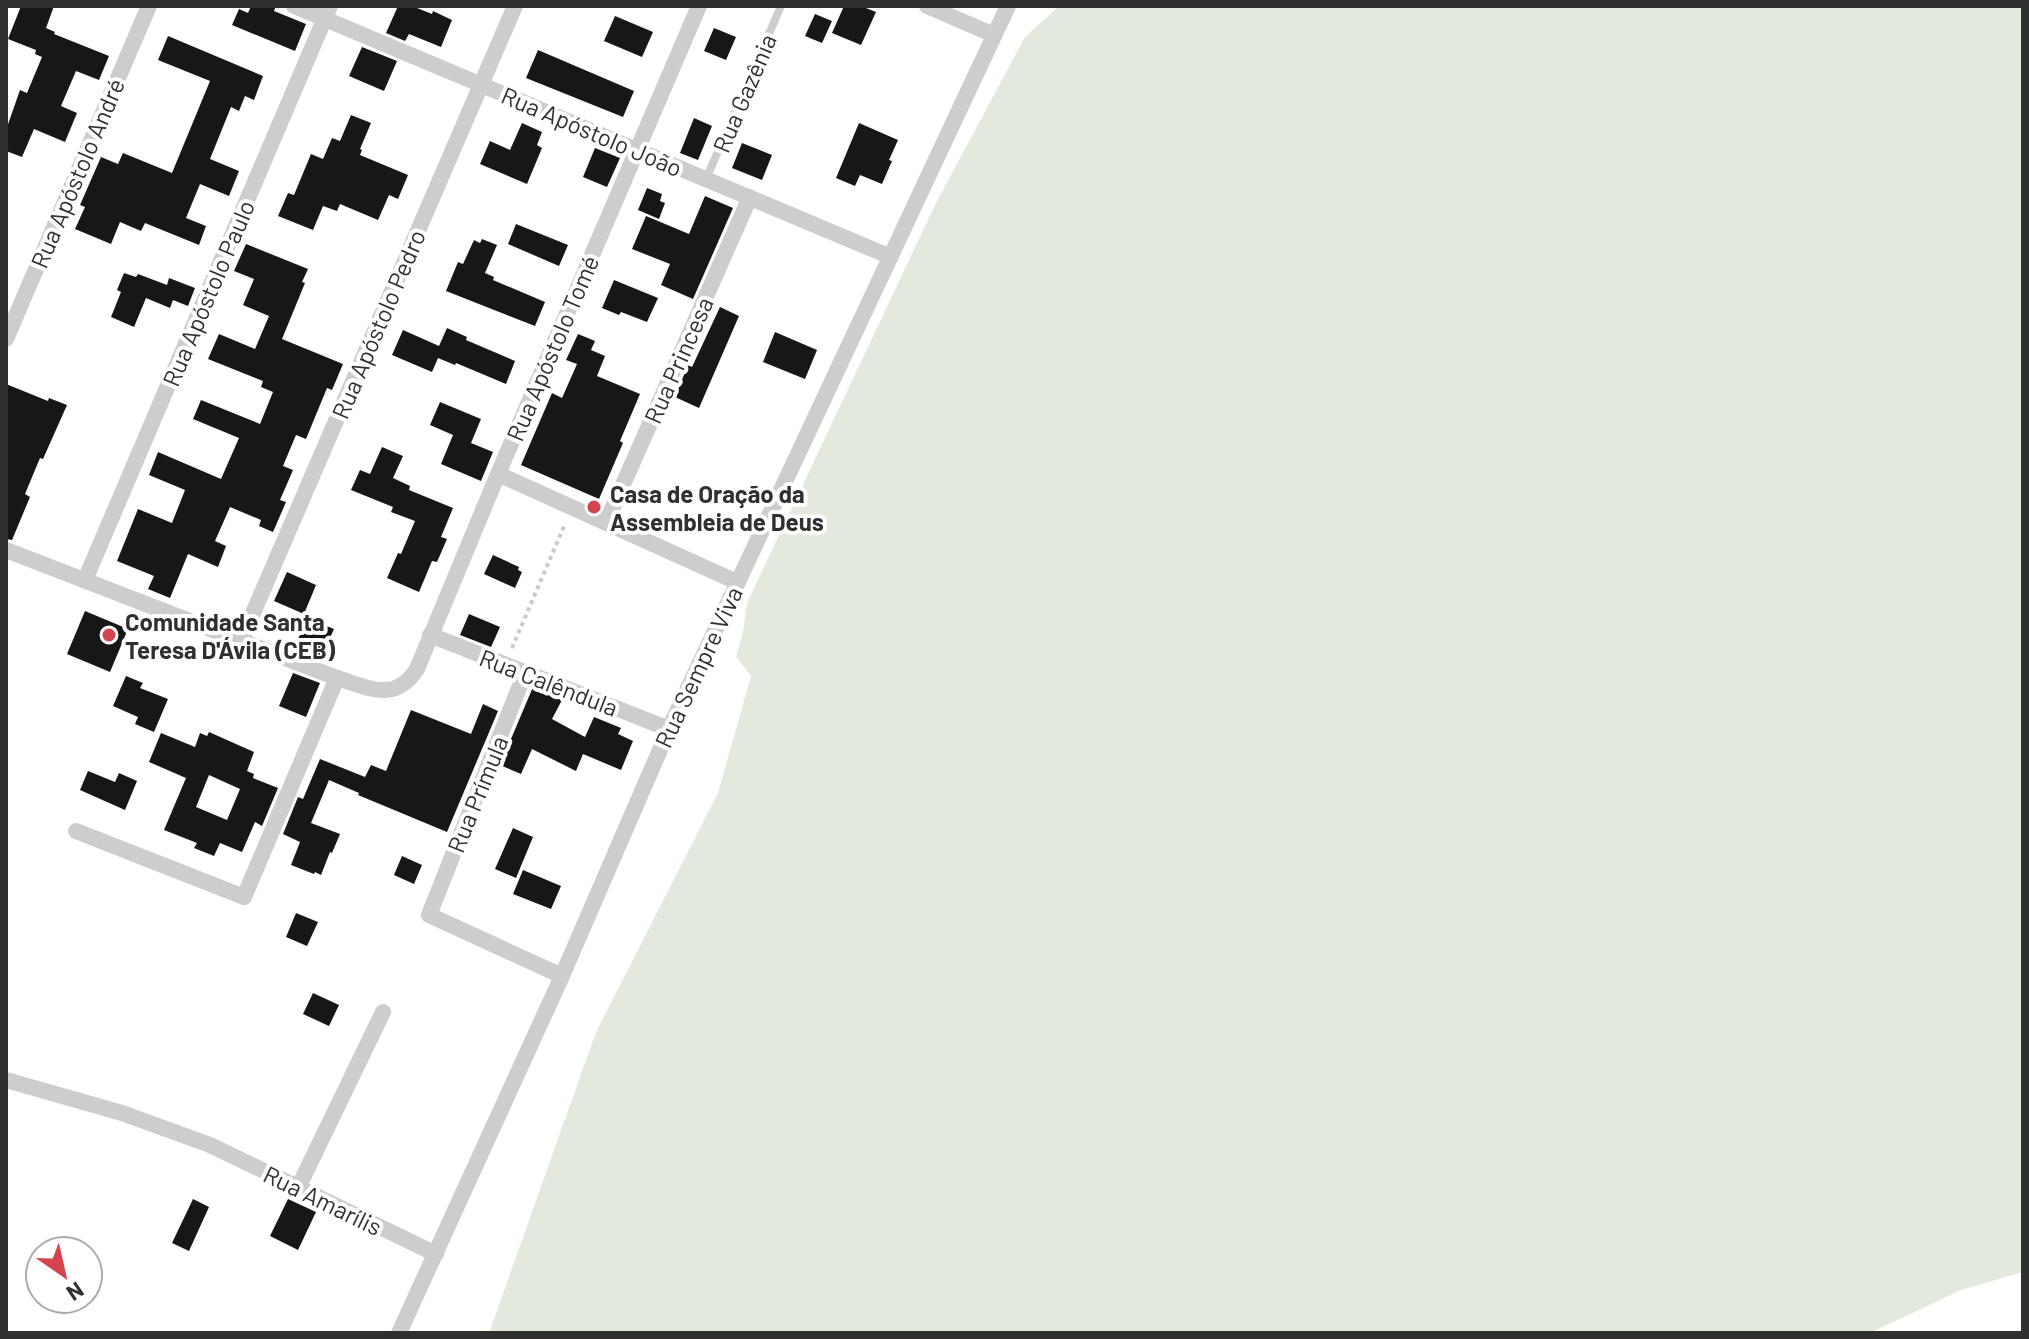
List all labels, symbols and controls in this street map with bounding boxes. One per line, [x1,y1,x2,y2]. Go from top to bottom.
street label: Rua Gazênia [706,29,782,157]
street label: Rua Apóstolo André [24,74,130,272]
street label: Rua Apóstolo João [497,80,687,182]
street label: Rua Apóstolo Paulo [156,196,260,390]
street label: Rua Apóstolo Pedro [325,225,431,423]
street label: Rua Apóstolo Tomé [500,251,604,445]
street label: Rua Princesa [637,292,719,428]
place label: Casa de Oração da Assembleia de Deus [610,479,824,536]
marker: Casa de Oração da Assembleia de Deus [585,498,603,516]
street label: Rua Sempre Viva [648,582,748,752]
place label: Comunidade Santa Teresa D'Ávila (CEB) [125,607,336,664]
marker: Comunidade Santa Teresa D'Ávila (CEB) [100,626,118,644]
street label: Rua Calêndula [476,642,622,722]
street label: Rua Prímula [440,731,514,857]
street label: Rua Amarílis [259,1159,387,1241]
north arrow [24,1235,104,1315]
text: N [62,1278,89,1307]

